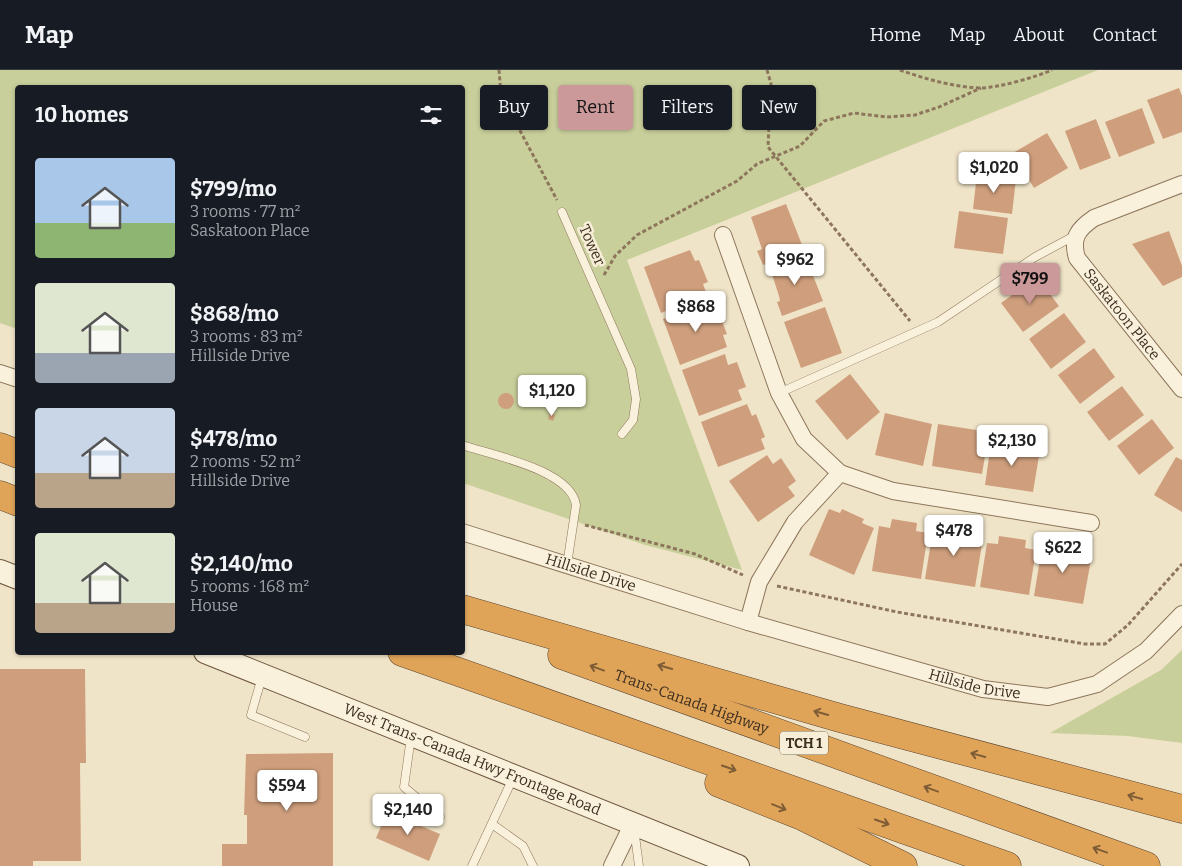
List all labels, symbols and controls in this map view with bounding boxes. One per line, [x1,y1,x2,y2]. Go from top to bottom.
text: Map [25,21,74,49]
text: Home [870,24,921,46]
text: Map [949,24,985,46]
text: About [1013,24,1064,46]
text: Contact [1092,24,1157,46]
chip: Buy [480,85,548,130]
chip: Rent [558,85,633,130]
chip: Filters [643,85,732,130]
chip: New [742,85,816,130]
icon: filters [417,101,445,129]
text: 10 homes [35,102,129,128]
pin: $1,020 [953,152,1035,194]
text: $1,020 [969,158,1019,177]
text: $799/mo [190,176,277,202]
icon: home [75,178,135,238]
text: 3 rooms · 77 m² [190,202,300,221]
text: Saskatoon Place [190,221,309,240]
street label: Tower [575,222,609,269]
pin: $962 [765,244,825,286]
text: $962 [776,250,814,269]
pin: $799 [1000,262,1060,305]
street label: Saskatoon Place [1080,265,1164,363]
text: $799 [1012,269,1048,288]
pin: $868 [666,290,726,333]
text: $868 [677,297,715,316]
text: $868/mo [190,301,279,327]
icon: home [75,303,135,363]
text: 3 rooms · 83 m² [190,327,303,346]
text: Hillside Drive [190,346,290,365]
pin: $1,120 [511,374,593,417]
text: $1,120 [529,381,575,400]
pin: $2,130 [971,424,1053,467]
text: $478/mo [190,426,277,452]
icon: home [75,428,135,488]
text: $2,130 [988,431,1036,450]
text: 2 rooms · 52 m² [190,452,301,471]
text: Hillside Drive [190,471,290,490]
pin: $478 [924,514,984,557]
text: $478 [935,521,973,540]
pin: $622 [1033,532,1093,574]
text: $622 [1044,538,1082,557]
street label: Hillside Drive [543,550,638,595]
text: $2,140/mo [190,551,293,577]
icon: home [75,553,135,613]
text: 5 rooms · 168 m² [190,577,309,596]
text: House [190,596,238,615]
one-way arrow [657,662,673,672]
one-way arrow [590,663,605,672]
street label: Hillside Drive [927,665,1022,703]
street label: Trans-Canada Highway [612,666,771,738]
street label: West Trans-Canada Hwy Frontage Road [341,700,604,819]
one-way arrow [813,707,829,717]
road number: TCH 1 [780,731,828,754]
one-way arrow [970,750,986,759]
one-way arrow [720,764,736,773]
pin: $594 [257,770,317,812]
text: $594 [268,776,306,795]
one-way arrow [924,784,939,793]
one-way arrow [1127,792,1143,801]
pin: $2,140 [367,794,449,836]
text: $2,140 [383,800,433,819]
one-way arrow [771,803,786,812]
one-way arrow [874,818,889,827]
one-way arrow [1093,844,1109,854]

